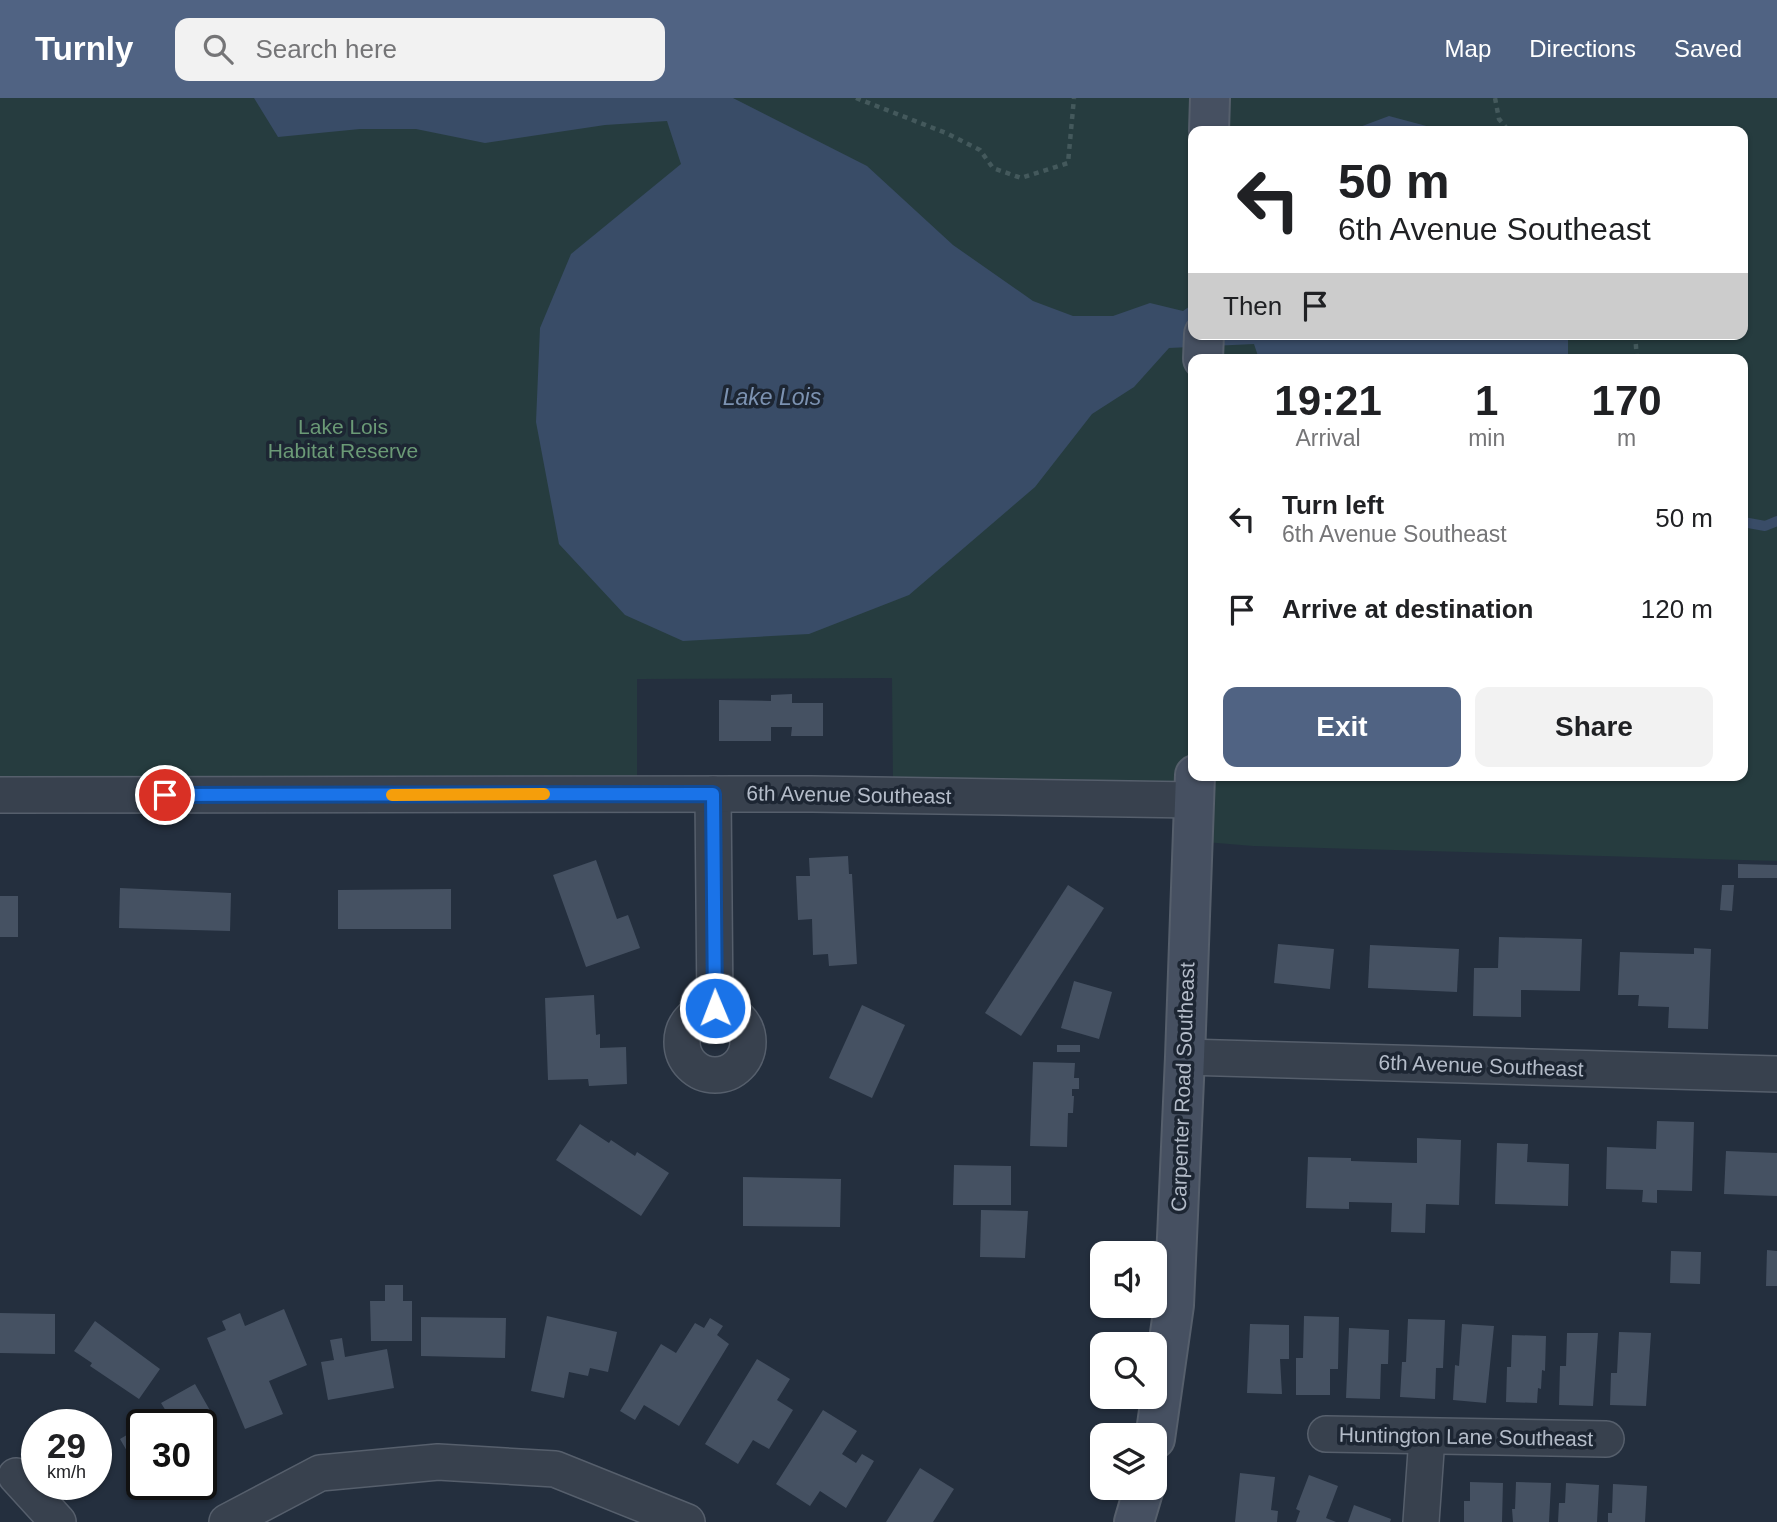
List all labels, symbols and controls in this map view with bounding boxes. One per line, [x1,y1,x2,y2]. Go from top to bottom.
search box [175,18,665,81]
text: Turnly [35,30,133,67]
icon: search [199,30,237,68]
text: Search here [255,34,397,64]
text: Map [1445,35,1491,62]
text: Directions [1529,35,1636,62]
text: Saved [1674,35,1742,62]
icon: left [1223,154,1314,245]
text: 50 m [1338,154,1450,208]
text: 6th Avenue Southeast [1338,211,1651,247]
icon: arrive [1296,287,1334,325]
text: Then [1223,291,1282,321]
text: 19:21 [1274,377,1382,424]
text: 1 [1475,377,1498,424]
text: 170 [1592,377,1662,424]
water label: Lake Lois [723,384,822,410]
park label: Lake Lois Habitat Reserve [268,415,418,462]
text: Arrival [1295,425,1361,451]
text: min [1468,425,1505,451]
text: m [1617,425,1636,451]
text: Turn left [1282,490,1384,520]
icon: left [1223,500,1261,538]
text: 50 m [1655,503,1713,533]
text: 6th Avenue Southeast [1282,521,1507,547]
icon: arrive [1223,591,1261,629]
text: Arrive at destination [1282,594,1533,624]
text: 120 m [1641,594,1713,624]
button: Exit [1223,687,1461,767]
button: Share [1475,687,1713,767]
pin [135,765,195,825]
icon: arrive [146,776,184,814]
street label: 6th Avenue Southeast [746,781,952,808]
street label: Carpenter Road Southeast [1167,962,1198,1212]
position arrow [678,971,752,1045]
street label: 6th Avenue Southeast [1378,1050,1584,1081]
map controls [1090,1241,1167,1500]
button: sound [1090,1241,1167,1318]
button: search [1090,1332,1167,1409]
speed limit sign: 30 [126,1409,217,1500]
button: layers [1090,1423,1167,1500]
street label: Huntington Lane Southeast [1339,1423,1594,1450]
text: 29 [47,1426,86,1465]
text: km/h [47,1462,86,1482]

